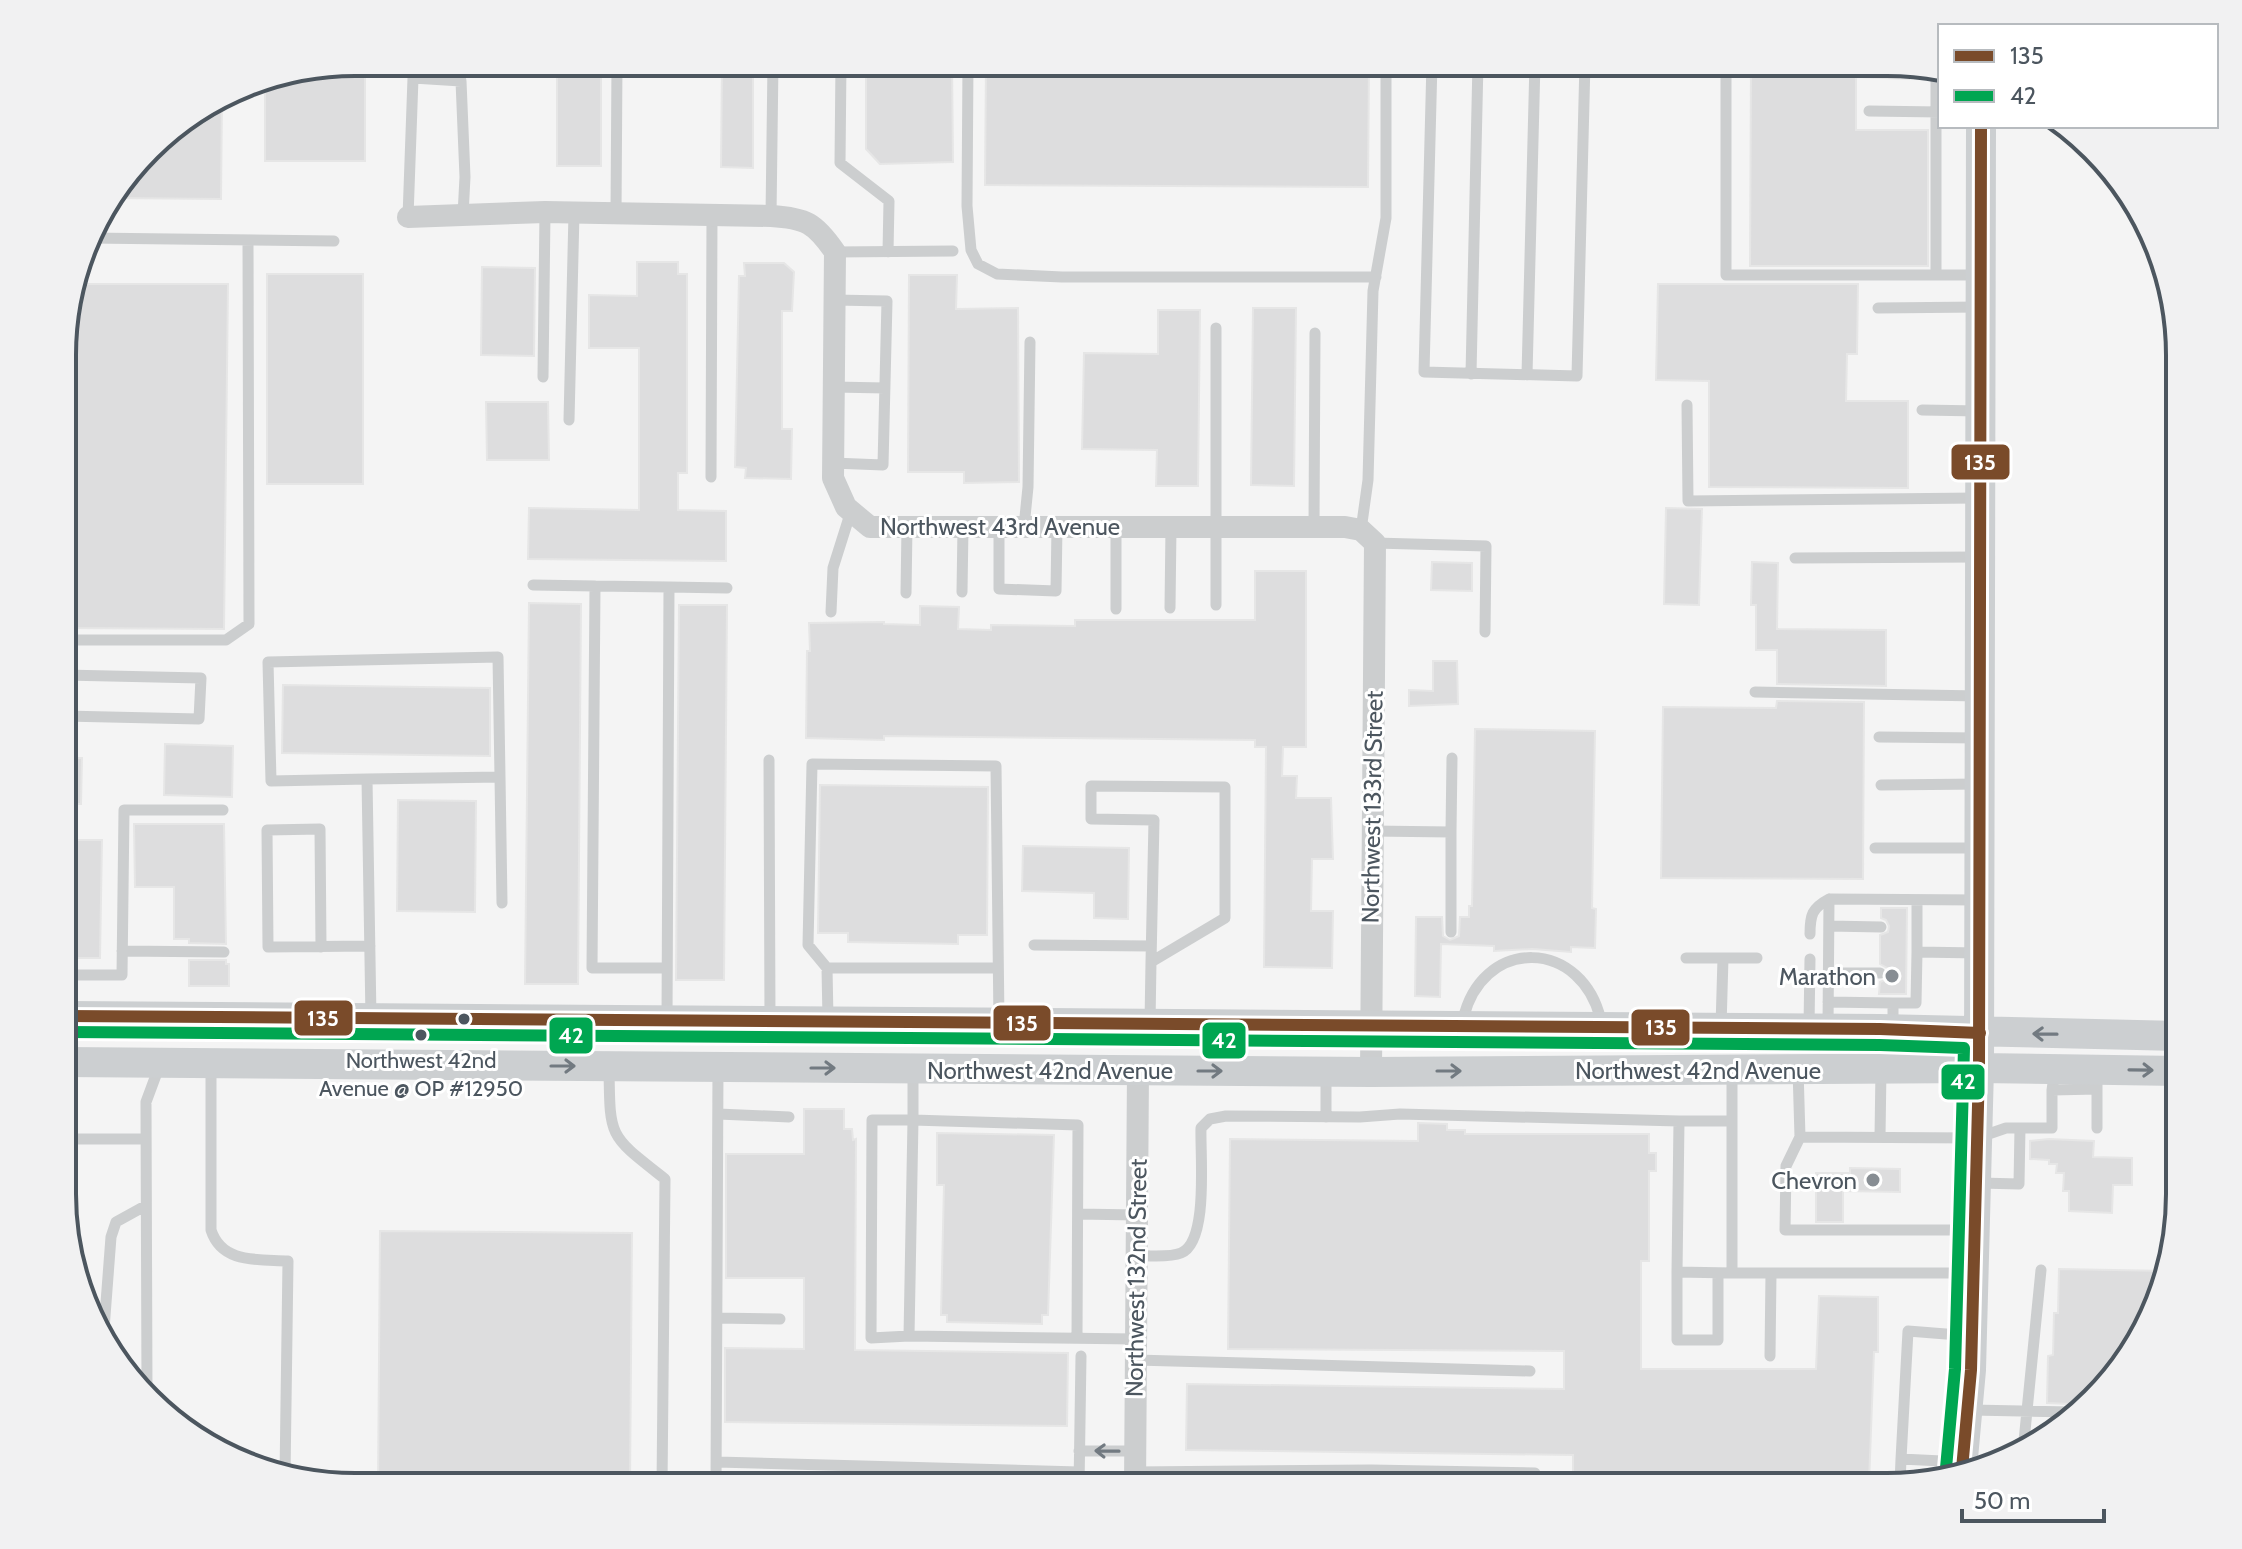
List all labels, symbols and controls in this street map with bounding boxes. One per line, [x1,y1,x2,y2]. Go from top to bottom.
legend [1938,24,2218,128]
text: 135 [2010,41,2044,70]
text: 42 [2010,81,2036,110]
line badge: 135 [1950,443,2011,481]
text: 135 [1964,449,1996,476]
street label: Northwest 43rd Avenue [880,512,1120,541]
street label: Northwest 133rd Street [1355,690,1389,924]
place label: Marathon [1779,962,1876,991]
marker: Marathon [1883,967,1901,985]
line badge: 135 [293,999,354,1037]
line badge: 135 [992,1004,1052,1042]
text: 135 [307,1005,339,1032]
line badge: 135 [1630,1008,1691,1047]
text: 135 [1006,1010,1038,1037]
unlabelled marker [456,1011,472,1027]
text: 135 [1645,1014,1677,1041]
line badge: 42 [548,1016,594,1055]
line badge: 42 [1201,1021,1247,1060]
text: 42 [558,1022,584,1049]
one-way arrow [2032,1026,2059,1042]
marker: Northwest 42nd Avenue @ OP #12950 [413,1027,429,1043]
text: 42 [1211,1027,1237,1054]
place label: Northwest 42nd Avenue @ OP #12950 [319,1047,523,1102]
street label: Northwest 42nd Avenue [927,1056,1173,1085]
street label: Northwest 42nd Avenue [1575,1056,1821,1085]
one-way arrow [549,1058,576,1074]
one-way arrow [809,1060,836,1076]
one-way arrow [2127,1062,2154,1078]
one-way arrow [1196,1063,1223,1079]
one-way arrow [1435,1063,1462,1079]
line badge: 42 [1940,1063,1986,1101]
text: 42 [1950,1068,1976,1095]
street label: Northwest 132nd Street [1119,1159,1153,1397]
place label: Chevron [1771,1166,1857,1195]
marker: Chevron [1864,1171,1882,1189]
one-way arrow [1094,1443,1121,1459]
scale bar [1962,1473,2104,1523]
text: 50 m [1974,1486,2030,1515]

